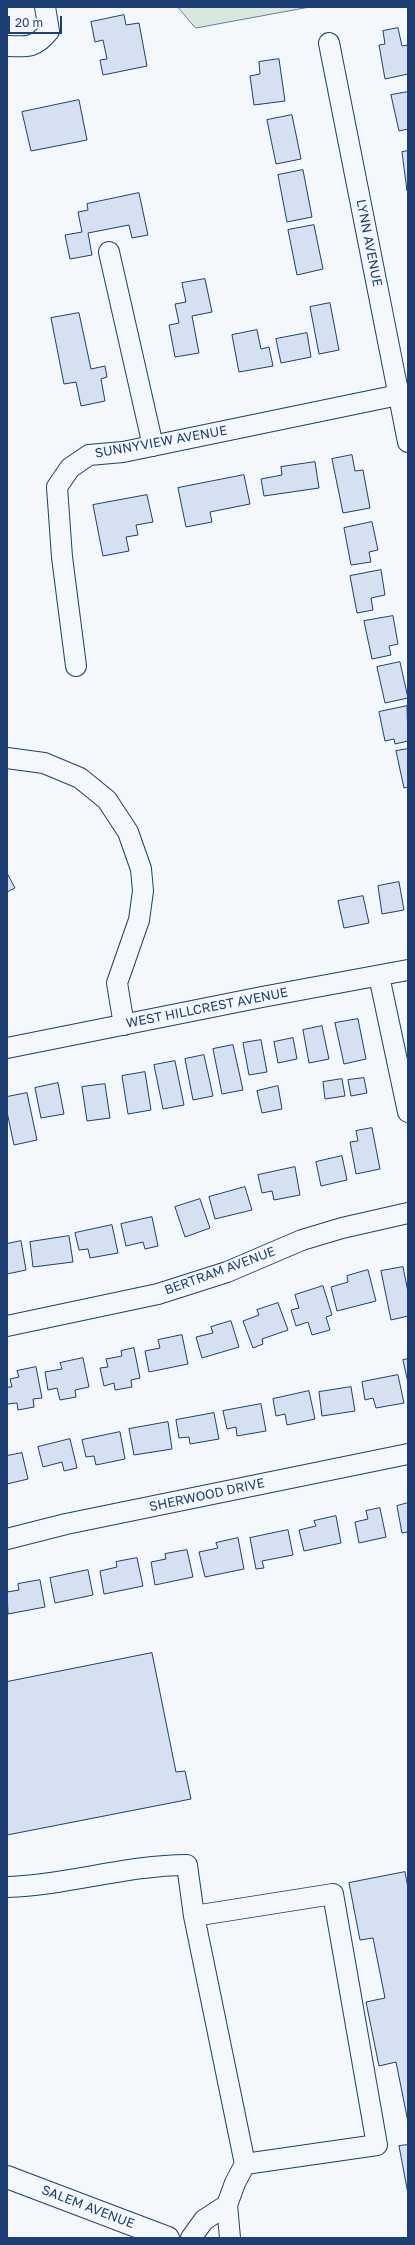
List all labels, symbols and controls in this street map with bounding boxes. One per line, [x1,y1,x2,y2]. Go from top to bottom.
scale bar [10,8,64,34]
text: 20 m [15,15,43,30]
street label: LYNN AVENUE [353,198,385,288]
street label: SUNNYVIEW AVENUE [94,423,228,461]
street label: WEST HILLCREST AVENUE [125,985,289,1031]
street label: BERTRAM AVENUE [162,1244,278,1298]
street label: SHERWOOD DRIVE [148,1475,266,1515]
street label: SALEM AVENUE [39,2182,137,2232]

